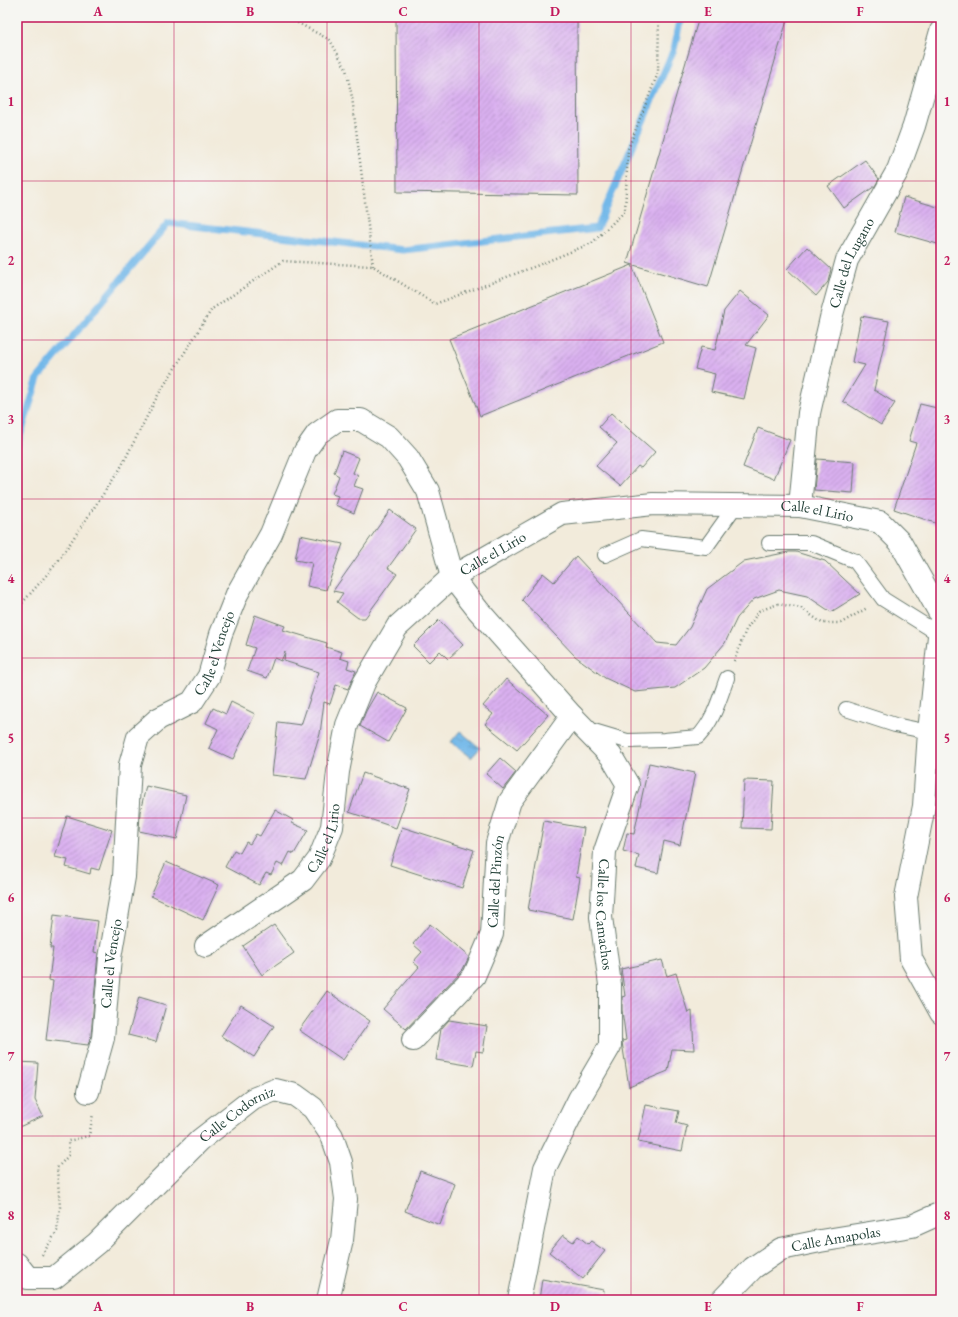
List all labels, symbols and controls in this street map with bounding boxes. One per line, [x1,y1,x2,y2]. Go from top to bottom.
text: A [92,3,103,20]
text: B [246,3,254,20]
text: C [398,3,408,20]
text: D [550,3,560,20]
text: E [704,3,712,20]
text: F [856,3,864,20]
text: 1 [8,93,15,110]
text: 1 [944,93,951,110]
street label: Calle del Lugano [824,214,878,310]
text: 2 [8,252,15,269]
text: 2 [944,252,951,269]
text: 3 [8,411,15,428]
text: 3 [944,411,951,428]
street label: Calle el Lirio [781,496,855,526]
street label: Calle el Lirio [456,527,529,580]
text: 4 [8,570,15,587]
text: 4 [944,570,951,587]
street label: Calle el Vencejo [189,607,238,699]
text: 5 [8,730,14,747]
text: 5 [944,730,950,747]
street label: Calle el Lirio [302,802,344,877]
street label: Calle del Pinzón [482,832,508,928]
street label: Calle los Camachos [592,858,618,971]
text: 6 [8,889,15,906]
text: 6 [944,889,951,906]
street label: Calle el Vencejo [96,917,126,1009]
text: 7 [8,1048,15,1065]
text: 7 [944,1048,951,1065]
street label: Calle Codorniz [195,1081,277,1147]
text: 8 [8,1207,15,1224]
text: 8 [944,1207,951,1224]
street label: Calle Amapolas [789,1221,882,1256]
text: A [92,1298,103,1315]
text: B [246,1298,254,1315]
text: C [398,1298,408,1315]
text: D [550,1298,560,1315]
text: E [704,1298,712,1315]
text: F [856,1298,864,1315]

